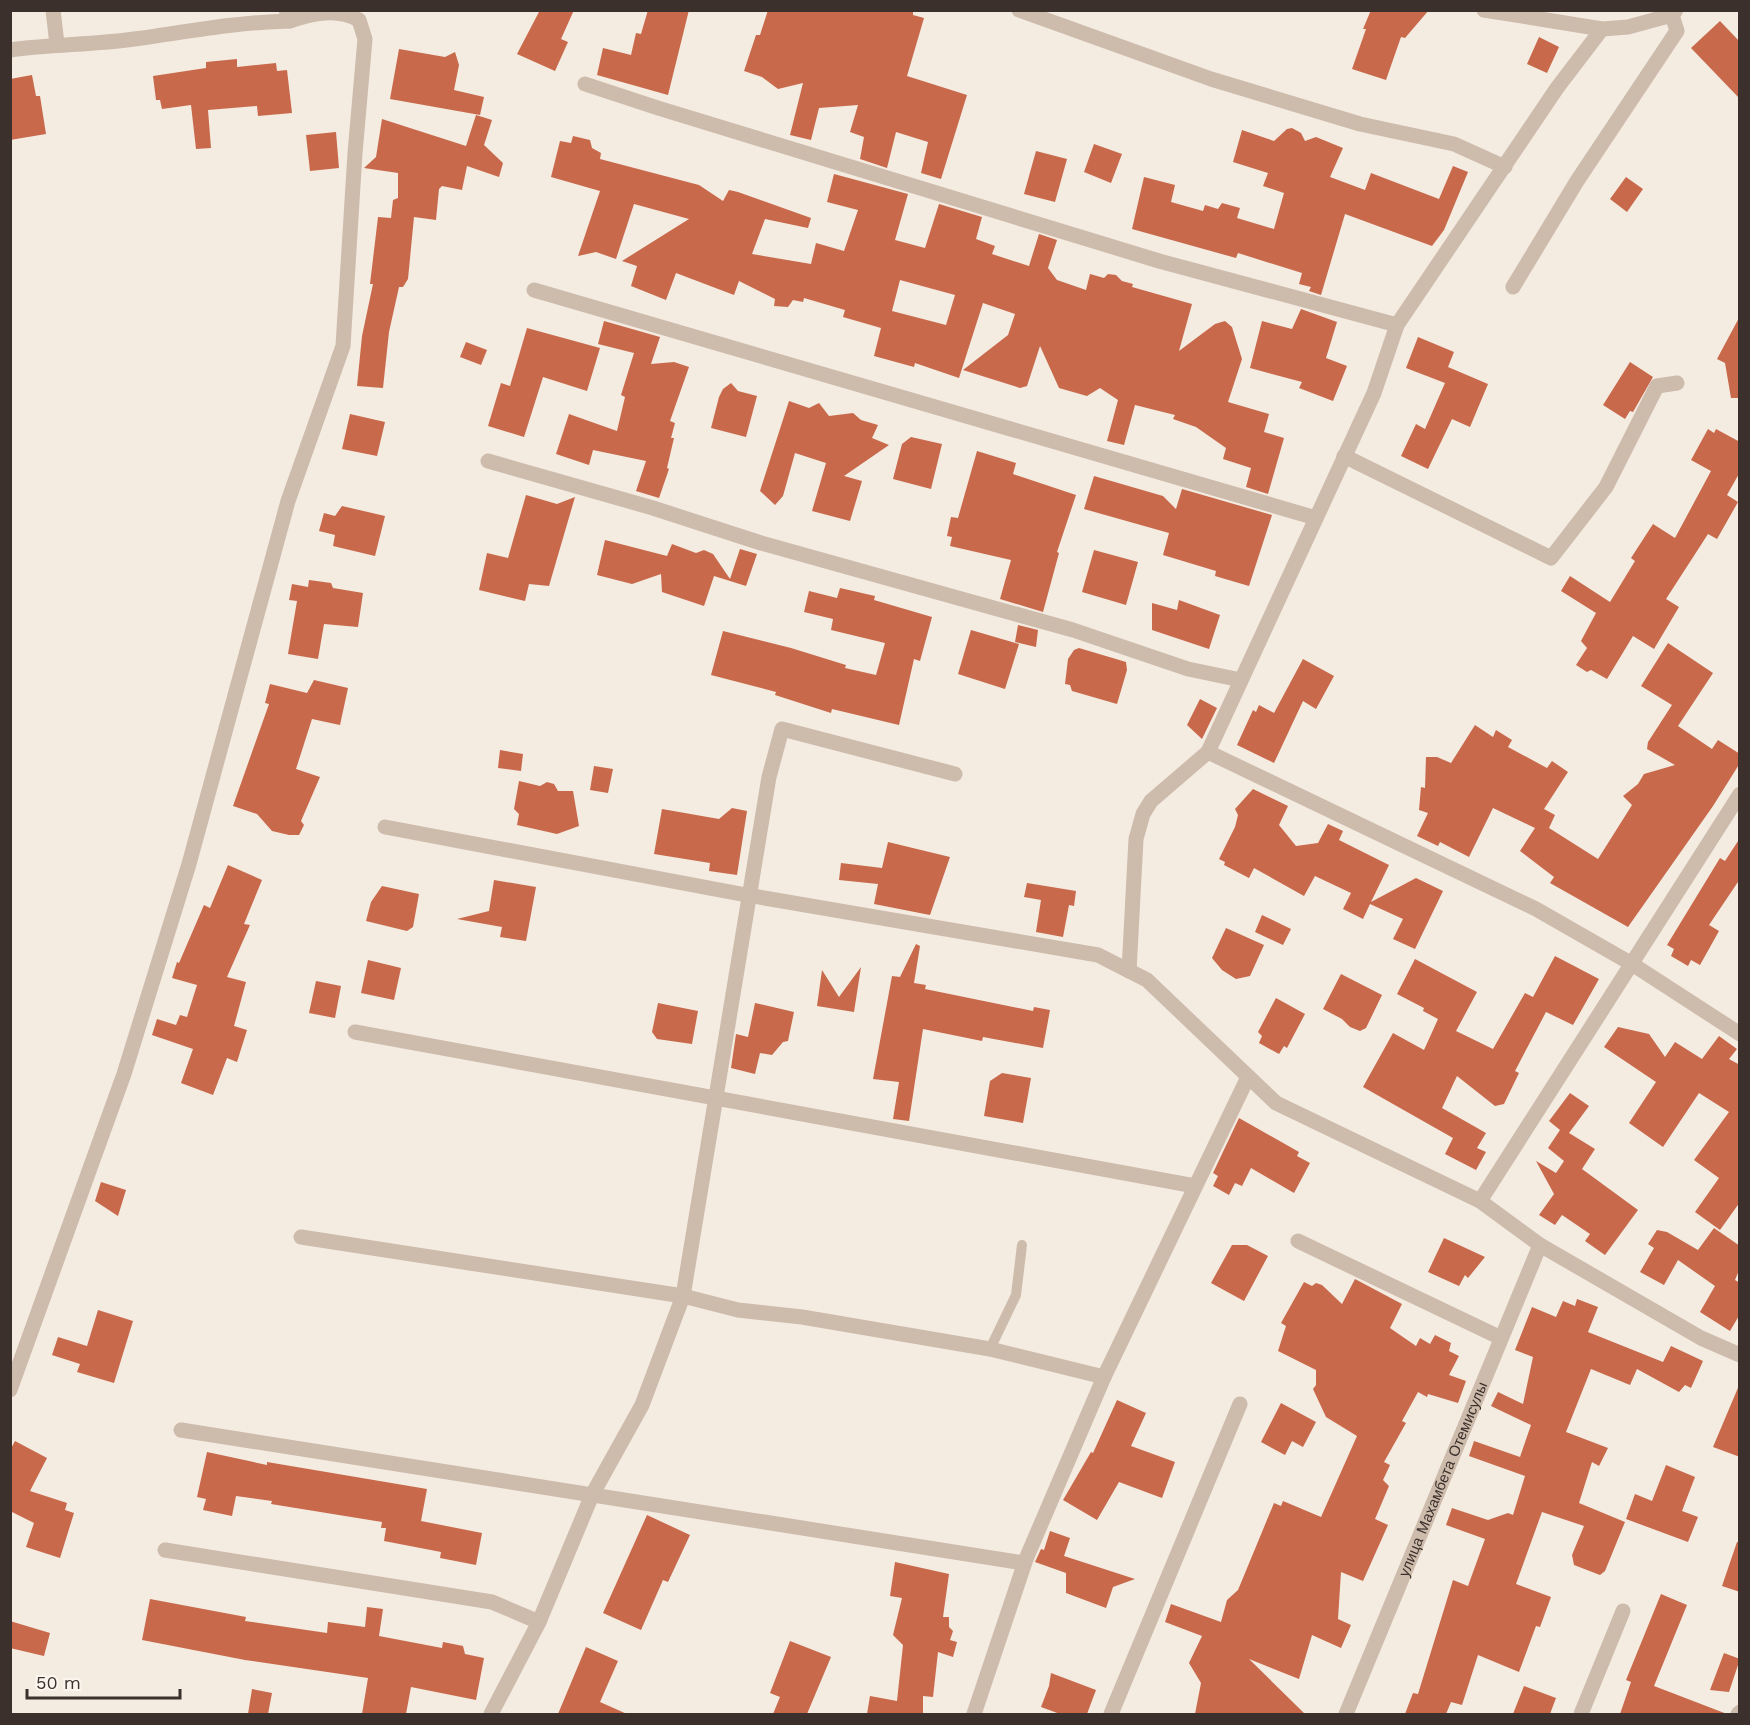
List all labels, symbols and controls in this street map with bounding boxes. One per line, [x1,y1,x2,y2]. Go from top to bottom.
street label: улица Махамбета Отемисулы [1395,1379,1491,1579]
scale bar [27,1662,180,1700]
text: 50 m [36,1672,81,1693]

